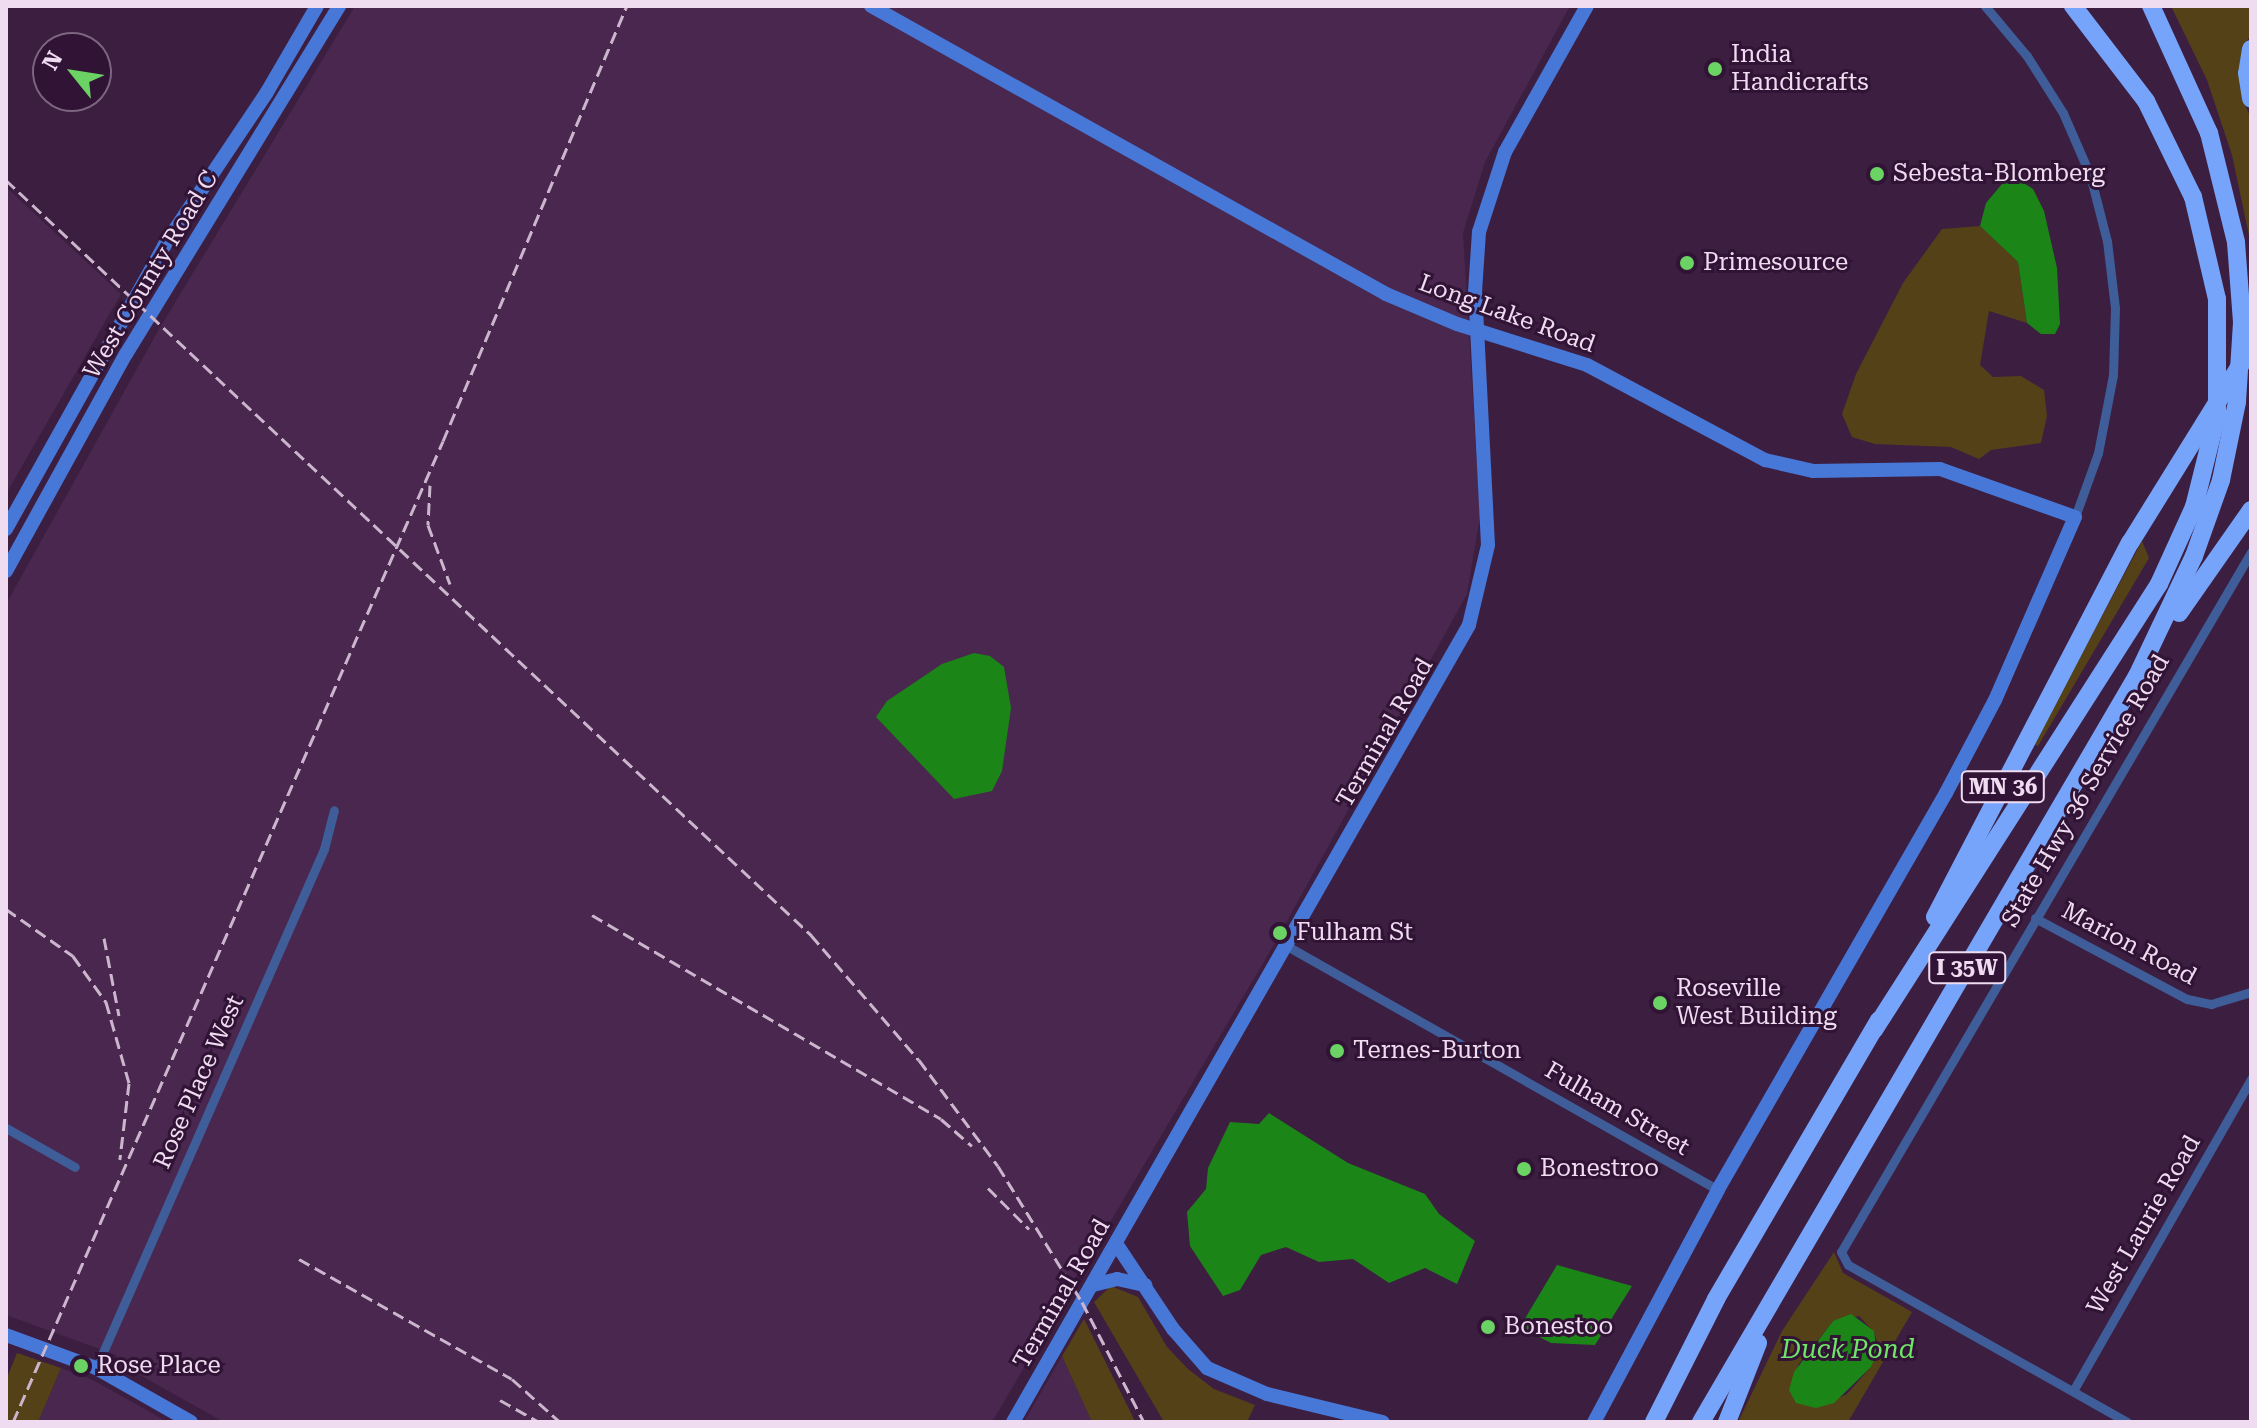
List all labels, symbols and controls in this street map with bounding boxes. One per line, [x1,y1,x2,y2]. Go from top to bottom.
north arrow [32,32,112,112]
place label: India Handicrafts [1731,41,1869,97]
text: N [37,47,68,74]
marker: India Handicrafts [1706,60,1724,78]
place label: Sebesta-Blomberg [1893,160,2105,188]
marker: Sebesta-Blomberg [1868,165,1886,183]
street label: West County Road C [78,166,224,384]
place label: Primesource [1703,249,1848,277]
marker: Primesource [1678,254,1696,272]
street label: Long Lake Road [1415,269,1599,359]
street label: State Hwy 36 Service Road [1996,650,2176,932]
street label: Terminal Road [1331,653,1439,813]
road number: MN 36 [1959,769,2047,805]
street label: Marion Road [2057,896,2201,992]
place label: Fulham St [1296,919,1413,947]
marker: Fulham St [1271,924,1289,942]
road number: I 35W [1927,950,2007,986]
place label: Roseville West Building [1676,975,1837,1031]
street label: Rose Place West [148,991,250,1173]
marker: Roseville West Building [1651,994,1669,1012]
place label: Ternes-Burton [1353,1037,1521,1065]
marker: Ternes-Burton [1328,1042,1346,1060]
street label: Fulham Street [1540,1056,1694,1162]
street label: West Laurie Road [2081,1130,2207,1320]
place label: Bonestroo [1540,1155,1659,1183]
marker: Bonestroo [1515,1160,1533,1178]
street label: Terminal Road [1008,1214,1116,1374]
place label: Bonestoo [1504,1313,1613,1341]
marker: Bonestoo [1479,1318,1497,1336]
water label: Duck Pond [1781,1334,1915,1366]
place label: Rose Place [97,1352,221,1380]
marker: Rose Place [72,1357,90,1375]

